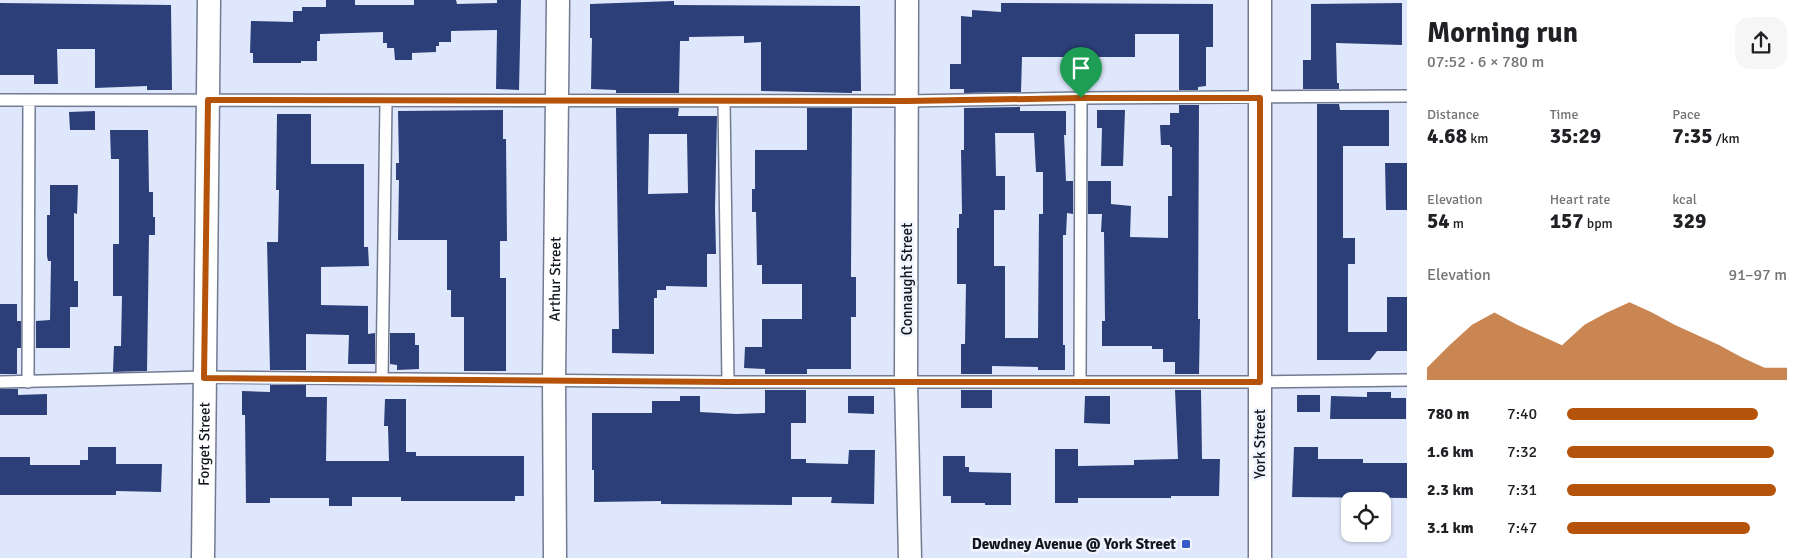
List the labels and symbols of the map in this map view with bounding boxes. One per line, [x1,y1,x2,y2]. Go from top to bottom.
pin [1060,47,1102,98]
street label: Connaught Street [898,223,916,335]
street label: Arthur Street [546,237,565,321]
street label: Forget Street [195,402,214,486]
street label: York Street [1251,409,1269,479]
place label: Dewdney Avenue @ York Street [972,535,1176,553]
marker: Dewdney Avenue @ York Street [1180,538,1192,550]

